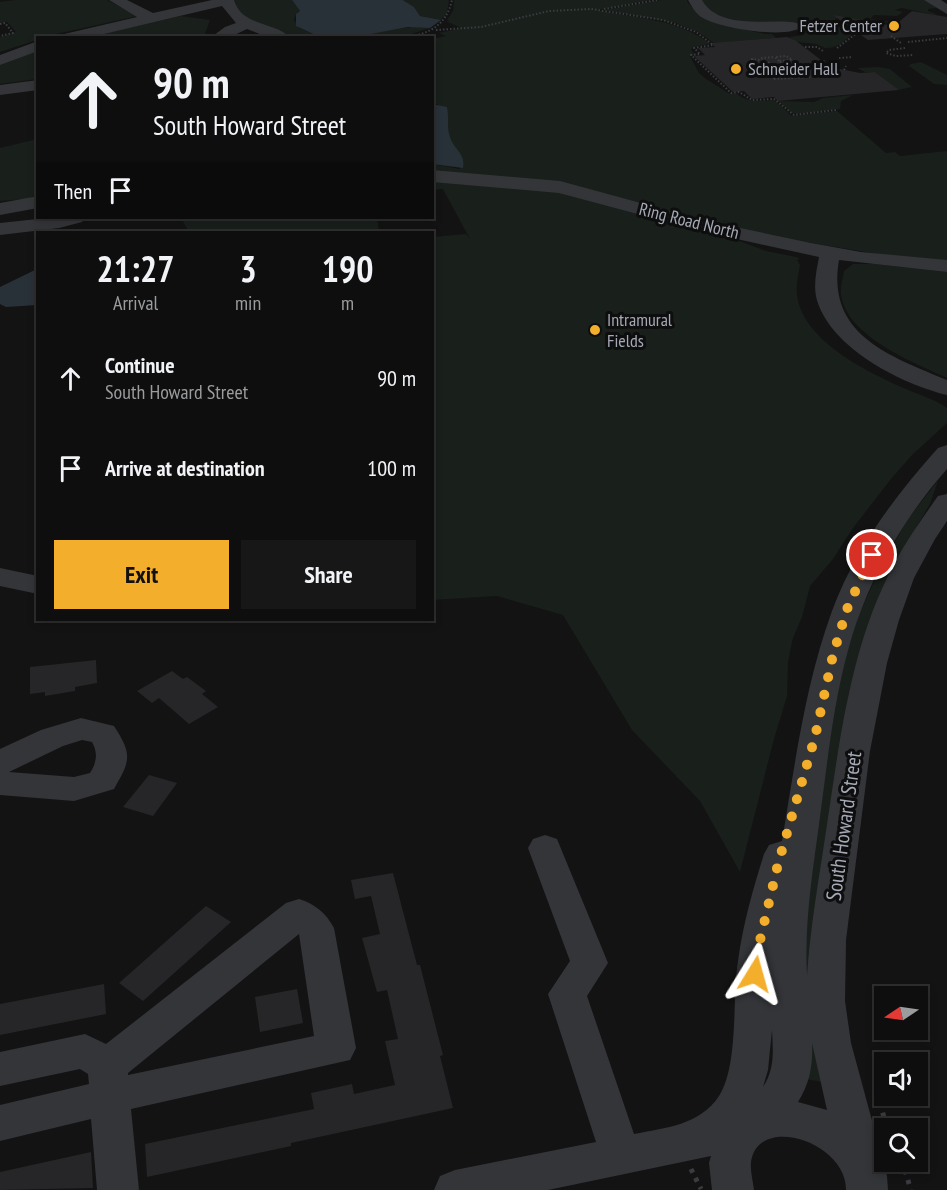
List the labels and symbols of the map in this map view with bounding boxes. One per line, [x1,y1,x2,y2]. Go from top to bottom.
place label: Fetzer Center [799,14,882,37]
marker: Fetzer Center [887,19,901,33]
place label: Schneider Hall [748,57,839,80]
marker: Schneider Hall [729,62,743,76]
street label: Ring Road North [637,197,742,244]
place label: Intramural Fields [607,308,673,352]
marker: Intramural Fields [588,323,602,337]
pin [846,529,897,580]
street label: South Howard Street [820,749,867,902]
position arrow [723,942,787,1006]
north arrow [874,986,928,1040]

